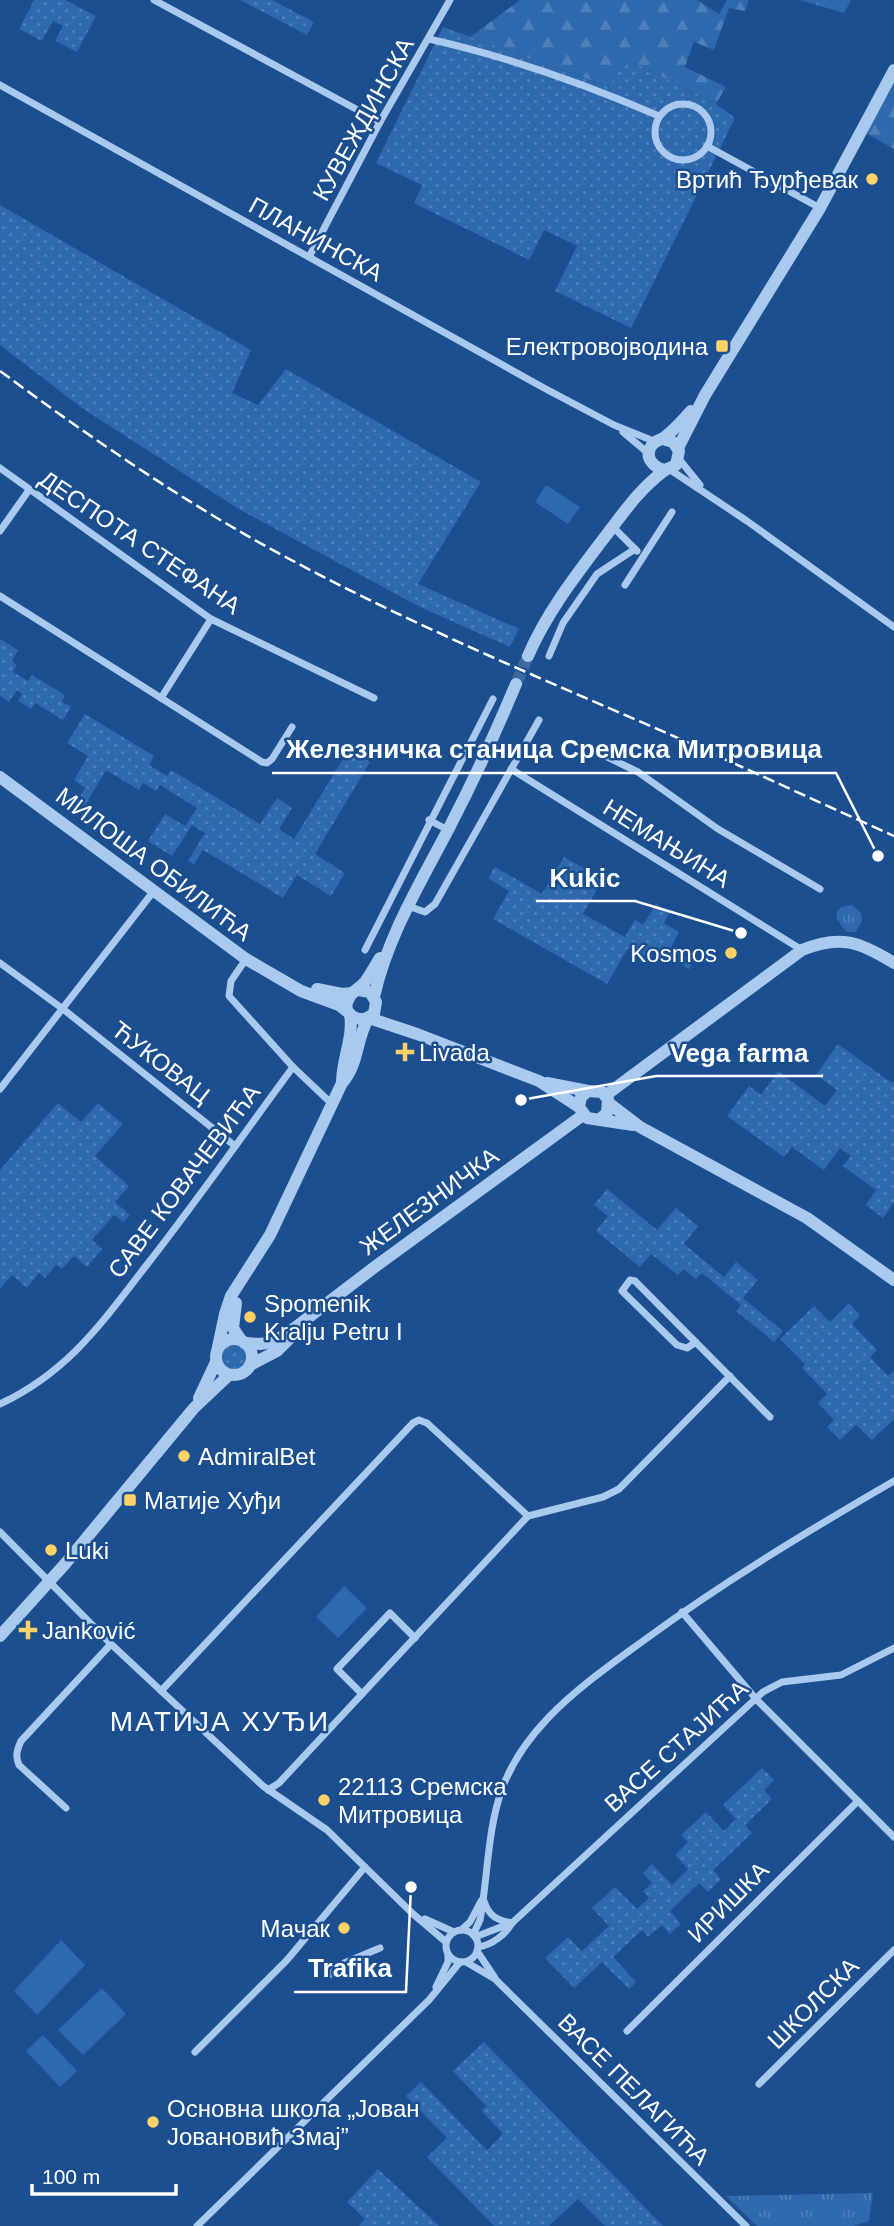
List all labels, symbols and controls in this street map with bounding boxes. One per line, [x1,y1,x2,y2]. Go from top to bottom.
street label: КУВЕЖДИНСКА [307,33,419,205]
place label: Вртић Ђурђевак [676,166,858,193]
marker: Вртић Ђурђевак [864,171,880,187]
street label: ПЛАНИНСКА [245,191,387,287]
place label: Електровојводина [506,333,709,360]
marker: Електровојводина [714,338,730,354]
street label: ДЕСПОТА СТЕФАНА [34,465,246,619]
callout: Железничка станица Сремска Митровица [272,726,836,773]
text: Железничка станица Сремска Митровица [285,734,823,764]
street label: МИЛОША ОБИЛИЋА [51,782,257,946]
street label: НЕМАЊИНА [599,793,735,893]
callout: Kukic [536,854,635,901]
text: Kukic [550,863,620,893]
place label: Kosmos [630,940,717,967]
marker: Kosmos [723,945,739,961]
street label: ЋУКОВАЦ [107,1015,216,1109]
callout: Vega farma [656,1029,823,1076]
text: Vega farma [670,1038,809,1068]
place label: Livada [419,1039,490,1066]
marker: Livada [397,1044,413,1060]
street label: САВЕ КОВАЧЕВИЋА [103,1079,265,1283]
street label: ЖЕЛЕЗНИЧКА [355,1142,503,1260]
place label: Spomenik Kralju Petru I [264,1290,403,1345]
marker: Spomenik Kralju Petru I [242,1309,258,1325]
place label: AdmiralBet [198,1443,316,1470]
marker: AdmiralBet [176,1448,192,1464]
place label: Матије Хуђи [144,1487,281,1514]
marker: Матије Хуђи [122,1492,138,1508]
place label: Luki [65,1537,109,1564]
marker: Luki [43,1542,59,1558]
place label: Janković [42,1617,135,1644]
marker: Janković [20,1622,36,1638]
street label: ВАСЕ СТАЈИЋА [599,1675,753,1817]
district label: МАТИЈА ХУЂИ [110,1706,330,1737]
place label: 22113 Сремска Митровица [338,1773,507,1828]
marker: 22113 Сремска Митровица [316,1792,332,1808]
street label: ИРИШКА [682,1856,774,1948]
place label: Мачак [261,1915,330,1942]
marker: Мачак [336,1920,352,1936]
callout: Trafika [294,1945,406,1992]
street label: ШКОЛСКА [762,1952,864,2054]
text: Trafika [308,1953,392,1983]
street label: ВАСЕ ПЕЛАГИЋА [553,2008,715,2170]
place label: Основна школа „Јован Јовановић Змај” [167,2095,420,2150]
marker: Основна школа „Јован Јовановић Змај” [145,2114,161,2130]
scale bar [32,2152,175,2196]
text: 100 m [42,2165,100,2188]

